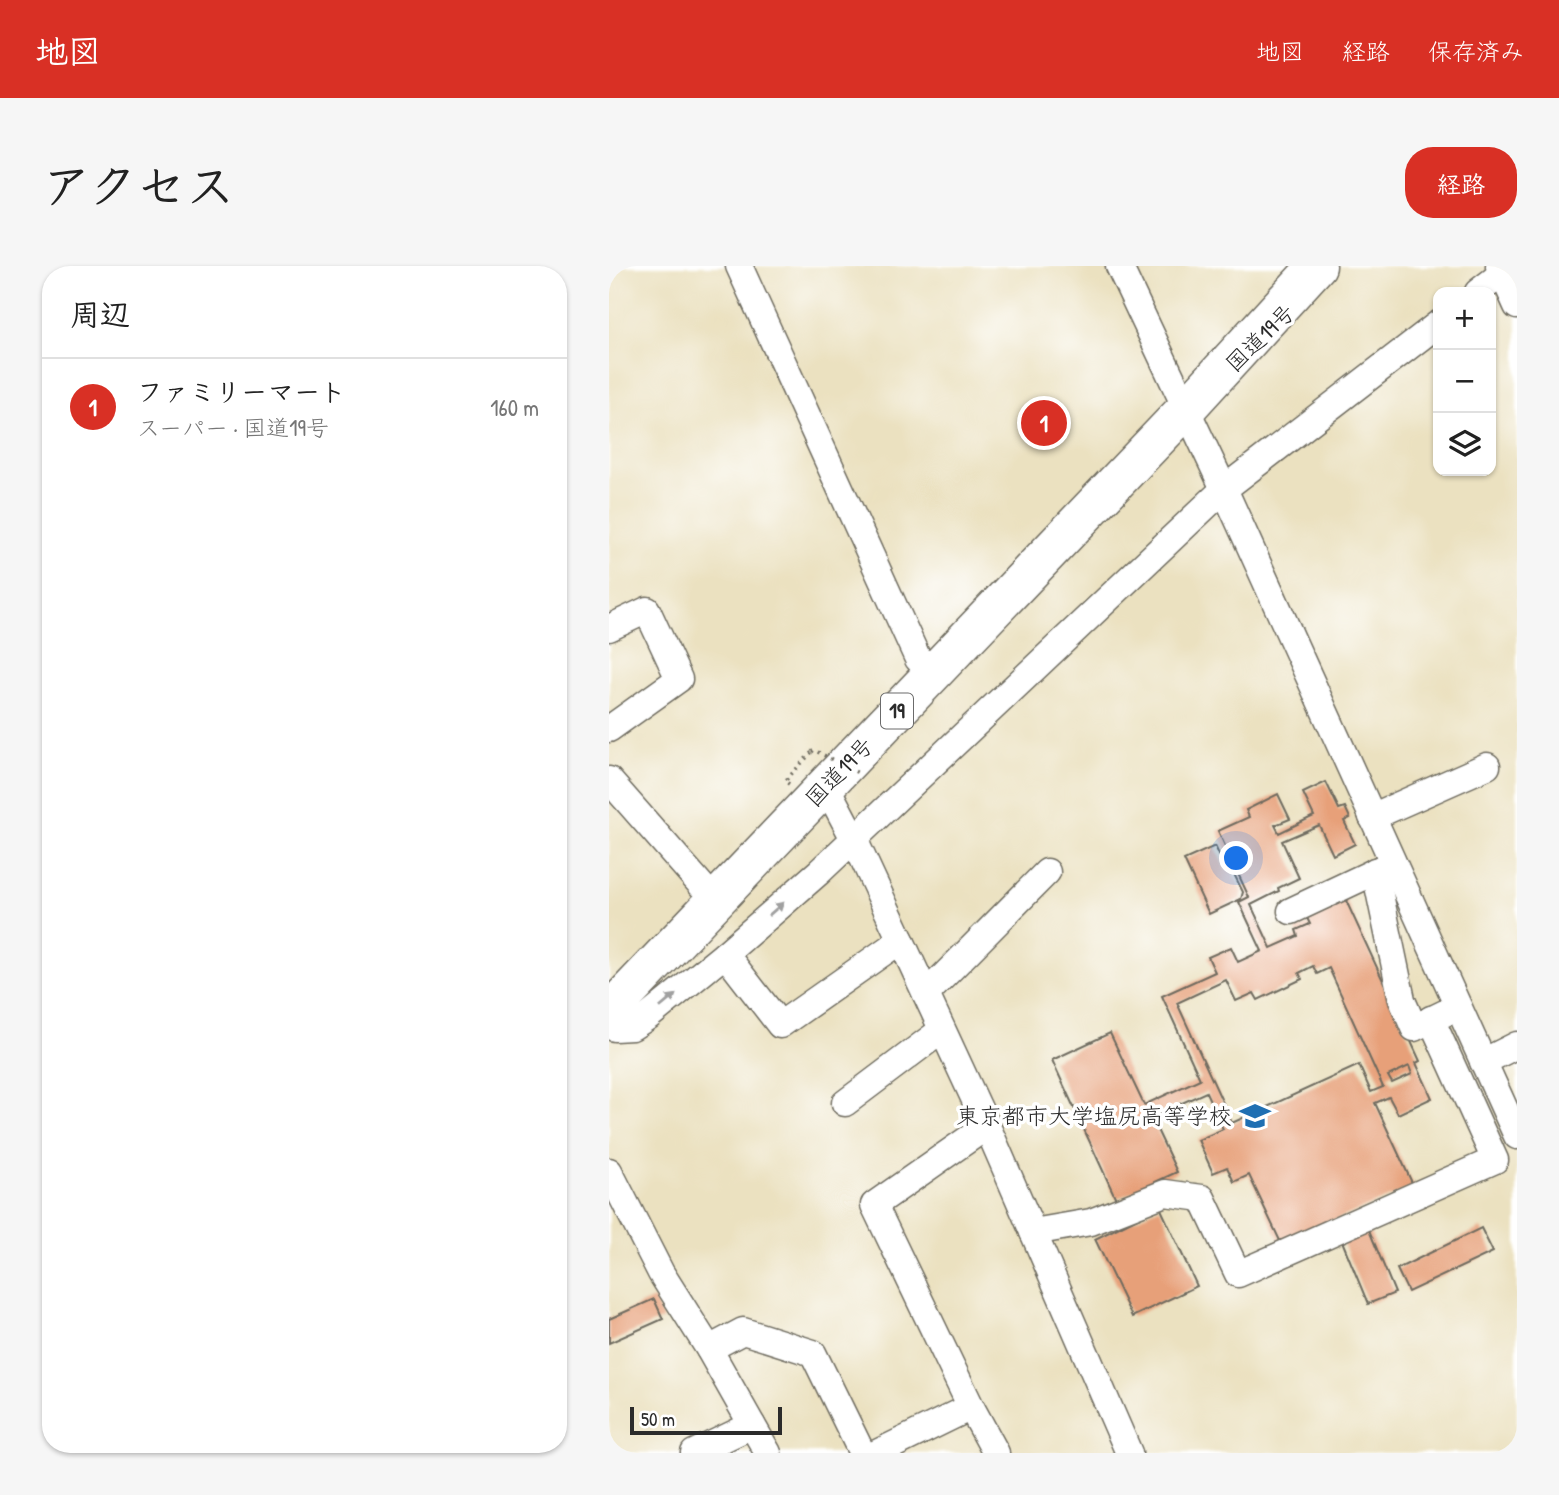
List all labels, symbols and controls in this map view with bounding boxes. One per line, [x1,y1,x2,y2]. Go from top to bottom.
text: 地図 [35,29,101,73]
text: 地図 [1256,35,1304,67]
text: 経路 [1342,35,1390,67]
text: 保存済み [1428,35,1524,67]
button: 経路 [1405,147,1517,218]
text: アクセス [42,152,235,218]
map controls [1433,287,1496,476]
button: + [1433,287,1496,350]
text: 周辺 [70,294,130,334]
street label: 国道19号 [1218,297,1301,379]
button: − [1433,350,1496,413]
text: ファミリーマート [137,374,346,409]
text: 1 [89,392,97,423]
text: 160 m [490,392,539,423]
pin: 1 [1021,397,1067,449]
text: スーパー · 国道19号 [137,412,329,443]
button: layers [1433,413,1496,476]
road number: 19 [881,694,913,728]
street label: 国道19号 [798,730,880,813]
your location [1219,841,1253,875]
one-way arrow [767,901,785,917]
one-way arrow [659,994,676,1009]
school or university icon: 東京都市大学塩尻高等学校 [1238,1099,1272,1133]
place label: 東京都市大学塩尻高等学校 [956,1100,1232,1131]
scale bar [630,1404,782,1436]
text: 50 m [641,1406,675,1432]

